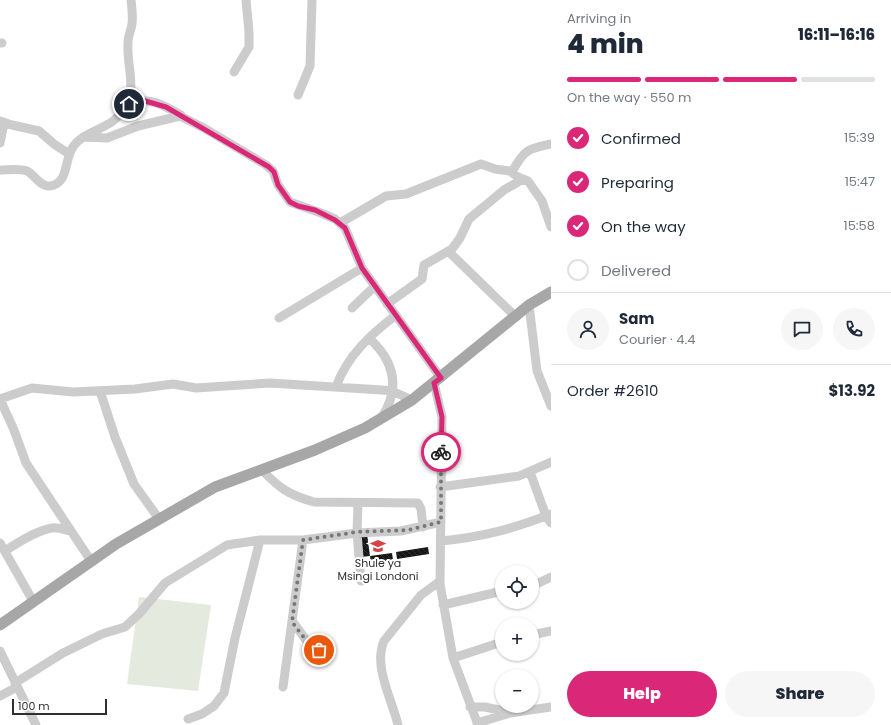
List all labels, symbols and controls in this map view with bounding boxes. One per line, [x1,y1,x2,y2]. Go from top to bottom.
text: Arriving in [567,9,631,28]
text: 16:11–16:16 [798,24,875,45]
text: 4 min [567,26,644,62]
pin [112,87,146,121]
text: On the way · 550 m [567,88,691,107]
icon: home [118,93,140,115]
icon: check [567,127,589,149]
text: Confirmed [601,128,681,149]
text: 15:39 [844,128,875,147]
icon: check [567,171,589,193]
text: Preparing [601,172,674,193]
text: 15:47 [845,172,875,191]
icon: check [567,215,589,237]
text: On the way [601,216,686,237]
text: 15:58 [844,216,875,235]
text: Delivered [601,260,671,281]
button: person [567,308,609,350]
text: Sam [619,308,654,329]
button: chat [781,308,823,350]
button: phone [833,308,875,350]
text: Courier · 4.4 [619,330,695,349]
text: Order #2610 [567,380,658,401]
text: $13.92 [828,380,875,401]
courier [421,432,461,472]
icon: bike [430,441,452,463]
school or university icon: Shule ya Msingi Londoni [369,537,387,555]
place label: Shule ya Msingi Londoni [337,555,419,584]
map controls [495,565,539,713]
button: locate [495,565,539,609]
button: + [495,617,539,661]
pin [302,633,336,667]
icon: bag [308,639,330,661]
button: − [495,669,539,713]
button: Help [567,671,717,717]
button: Share [725,671,875,717]
scale bar [12,697,107,716]
text: 100 m [18,698,50,714]

